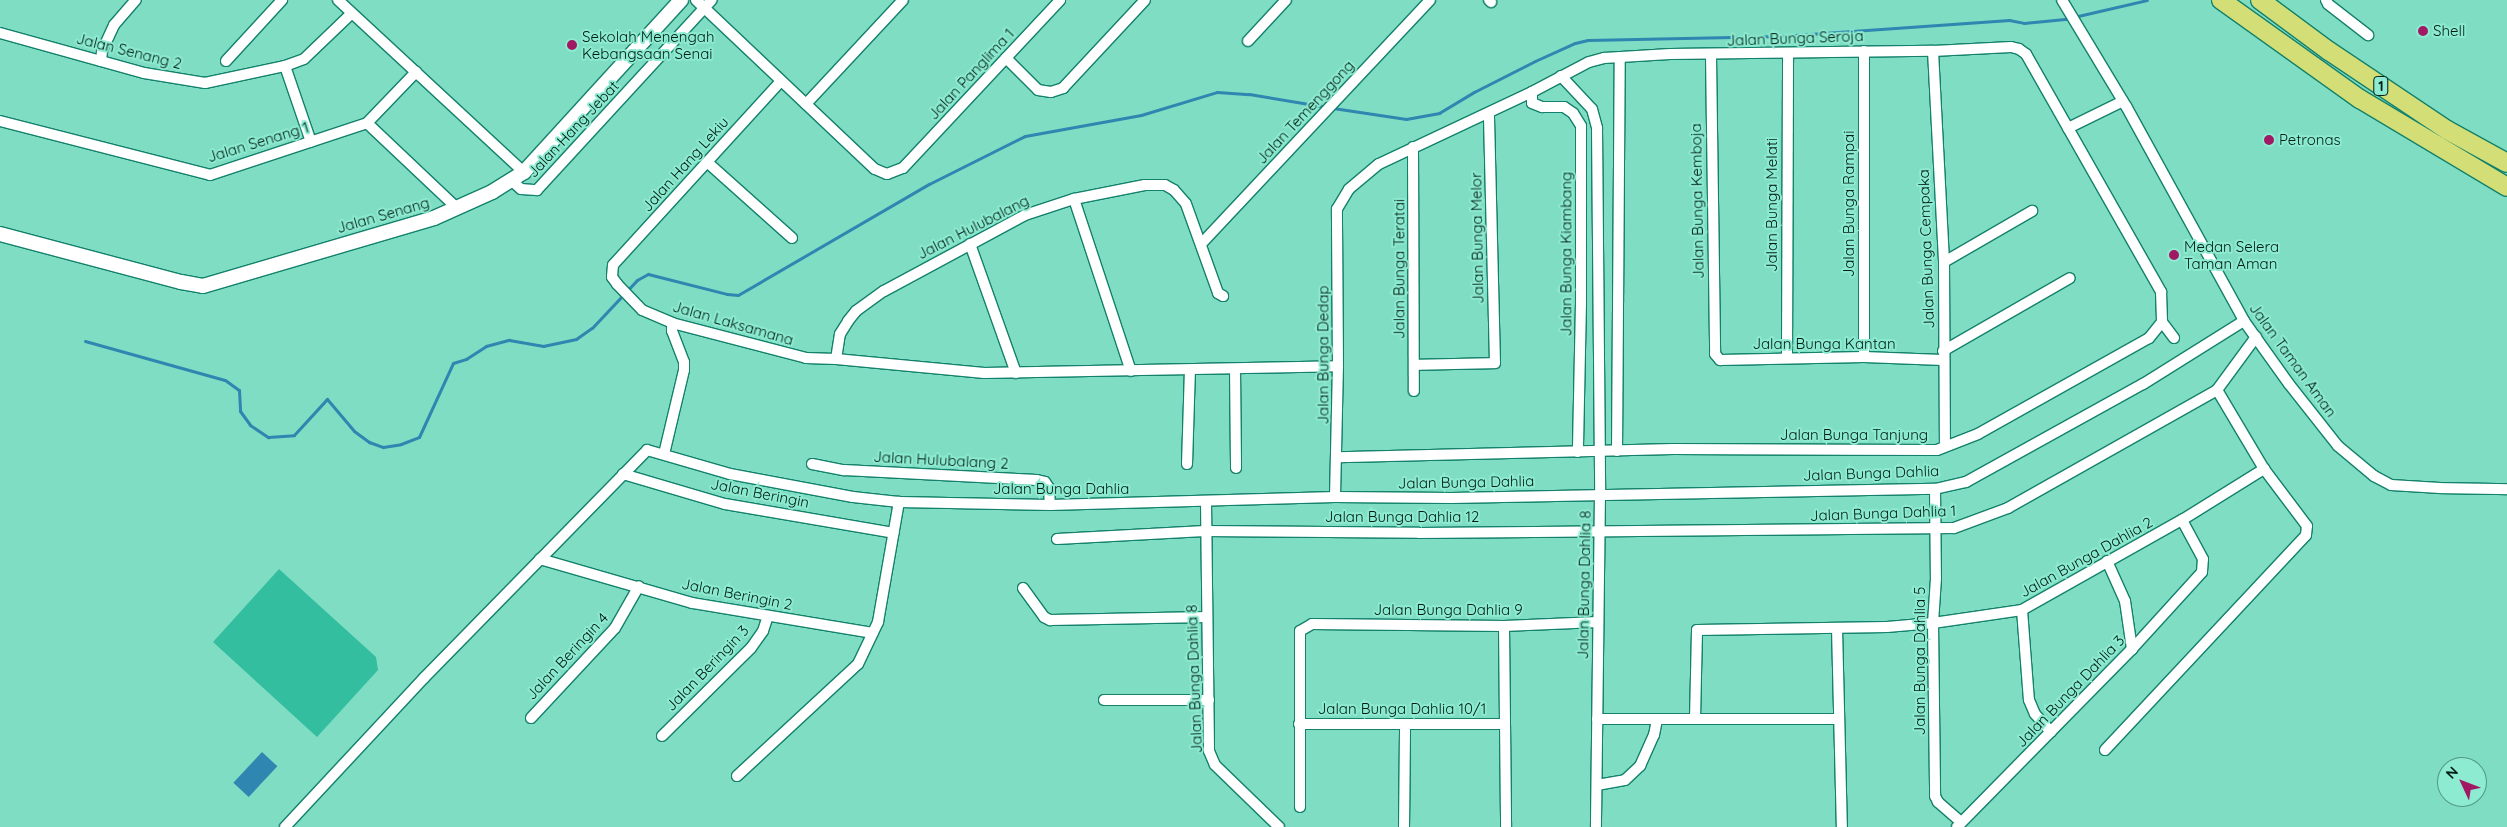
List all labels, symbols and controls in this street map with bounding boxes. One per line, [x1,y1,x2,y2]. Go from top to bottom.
place label: Shell [2433,22,2465,40]
street label: Jalan Panglima 1 [924,25,1018,123]
marker: Shell [2417,25,2429,37]
place label: Sekolah Menengah Kebangsaan Senai [582,27,714,62]
street label: Jalan Bunga Seroja [1726,27,1864,49]
street label: Jalan Senang 2 [74,29,184,73]
marker: Sekolah Menengah Kebangsaan Senai [566,39,578,51]
street label: Jalan Temenggong [1252,56,1358,168]
road number: 1 [2372,74,2390,98]
street label: Jalan Hang Jebat [524,77,622,181]
street label: Jalan Hang Lekiu [638,113,732,215]
street label: Jalan Senang 1 [205,118,311,166]
street label: Jalan Bunga Kemboja [1687,123,1707,279]
street label: Jalan Bunga Rampai [1840,131,1858,277]
place label: Petronas [2279,131,2341,149]
marker: Petronas [2263,134,2275,146]
street label: Jalan Bunga Melati [1763,138,1781,272]
street label: Jalan Bunga Cempaka [1914,169,1938,329]
street label: Jalan Bunga Melor [1467,172,1487,304]
street label: Jalan Bunga Kiambang [1557,172,1575,336]
street label: Jalan Hulubalang [914,191,1032,263]
street label: Jalan Senang [335,193,431,237]
street label: Jalan Bunga Teratai [1390,199,1408,339]
place label: Medan Selera Taman Aman [2184,237,2279,272]
marker: Medan Selera Taman Aman [2168,249,2180,261]
street label: Jalan Bunga Dedap [1314,285,1332,425]
street label: Jalan Laksamana [671,297,795,349]
street label: Jalan Taman Aman [2246,300,2340,420]
street label: Jalan Bunga Kantan [1752,335,1896,353]
street label: Jalan Bunga Tanjung [1780,426,1928,444]
street label: Jalan Hulubalang 2 [873,447,1009,473]
street label: Jalan Bunga Dahlia [1802,462,1940,484]
street label: Jalan Bunga Dahlia [1398,472,1534,492]
street label: Jalan Beringin [709,475,811,511]
street label: Jalan Bunga Dahlia [993,480,1129,498]
street label: Jalan Bunga Dahlia 1 [1810,501,1956,525]
street label: Jalan Bunga Dahlia 12 [1325,508,1479,526]
street label: Jalan Bunga Dahlia 8 [1574,510,1594,660]
street label: Jalan Bunga Dahlia 2 [2016,513,2156,601]
street label: Jalan Beringin 2 [680,574,794,614]
street label: Jalan Bunga Dahlia 5 [1911,587,1929,735]
street label: Jalan Bunga Dahlia 9 [1373,601,1523,619]
street label: Jalan Bunga Dahlia 8 [1182,604,1206,754]
street label: Jalan Beringin 4 [522,609,612,703]
street label: Jalan Beringin 3 [662,621,752,715]
street label: Jalan Bunga Dahlia 3 [2012,631,2128,751]
street label: Jalan Bunga Dahlia 10/1 [1318,700,1486,718]
north arrow [2437,757,2487,807]
text: N [2442,763,2462,782]

